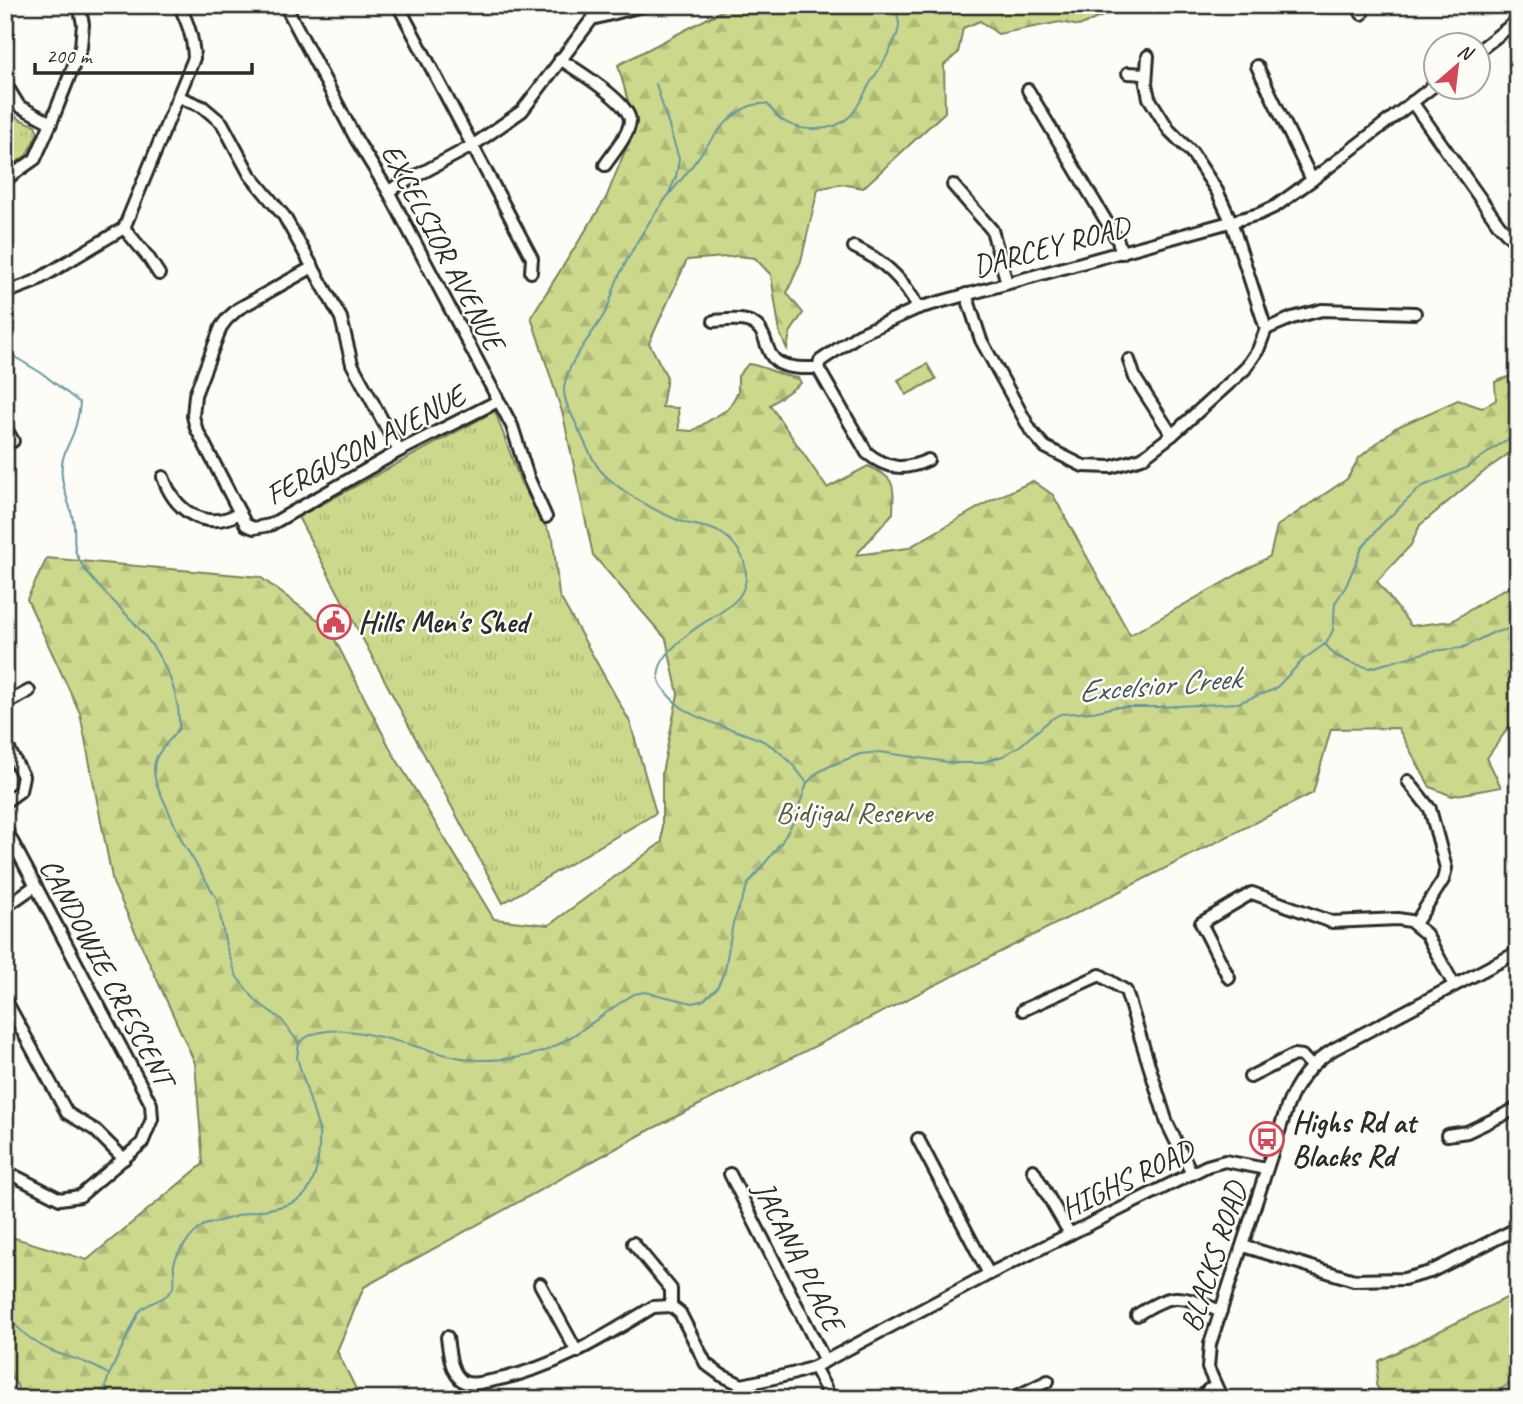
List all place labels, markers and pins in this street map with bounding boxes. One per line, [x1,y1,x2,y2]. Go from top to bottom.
public building icon: Hills Men's Shed [315,603,353,641]
place label: Hills Men's Shed [358,603,533,641]
place label: Highs Rd at Blacks Rd [1292,1103,1419,1175]
bus stop icon: Highs Rd at Blacks Rd [1248,1120,1286,1158]

